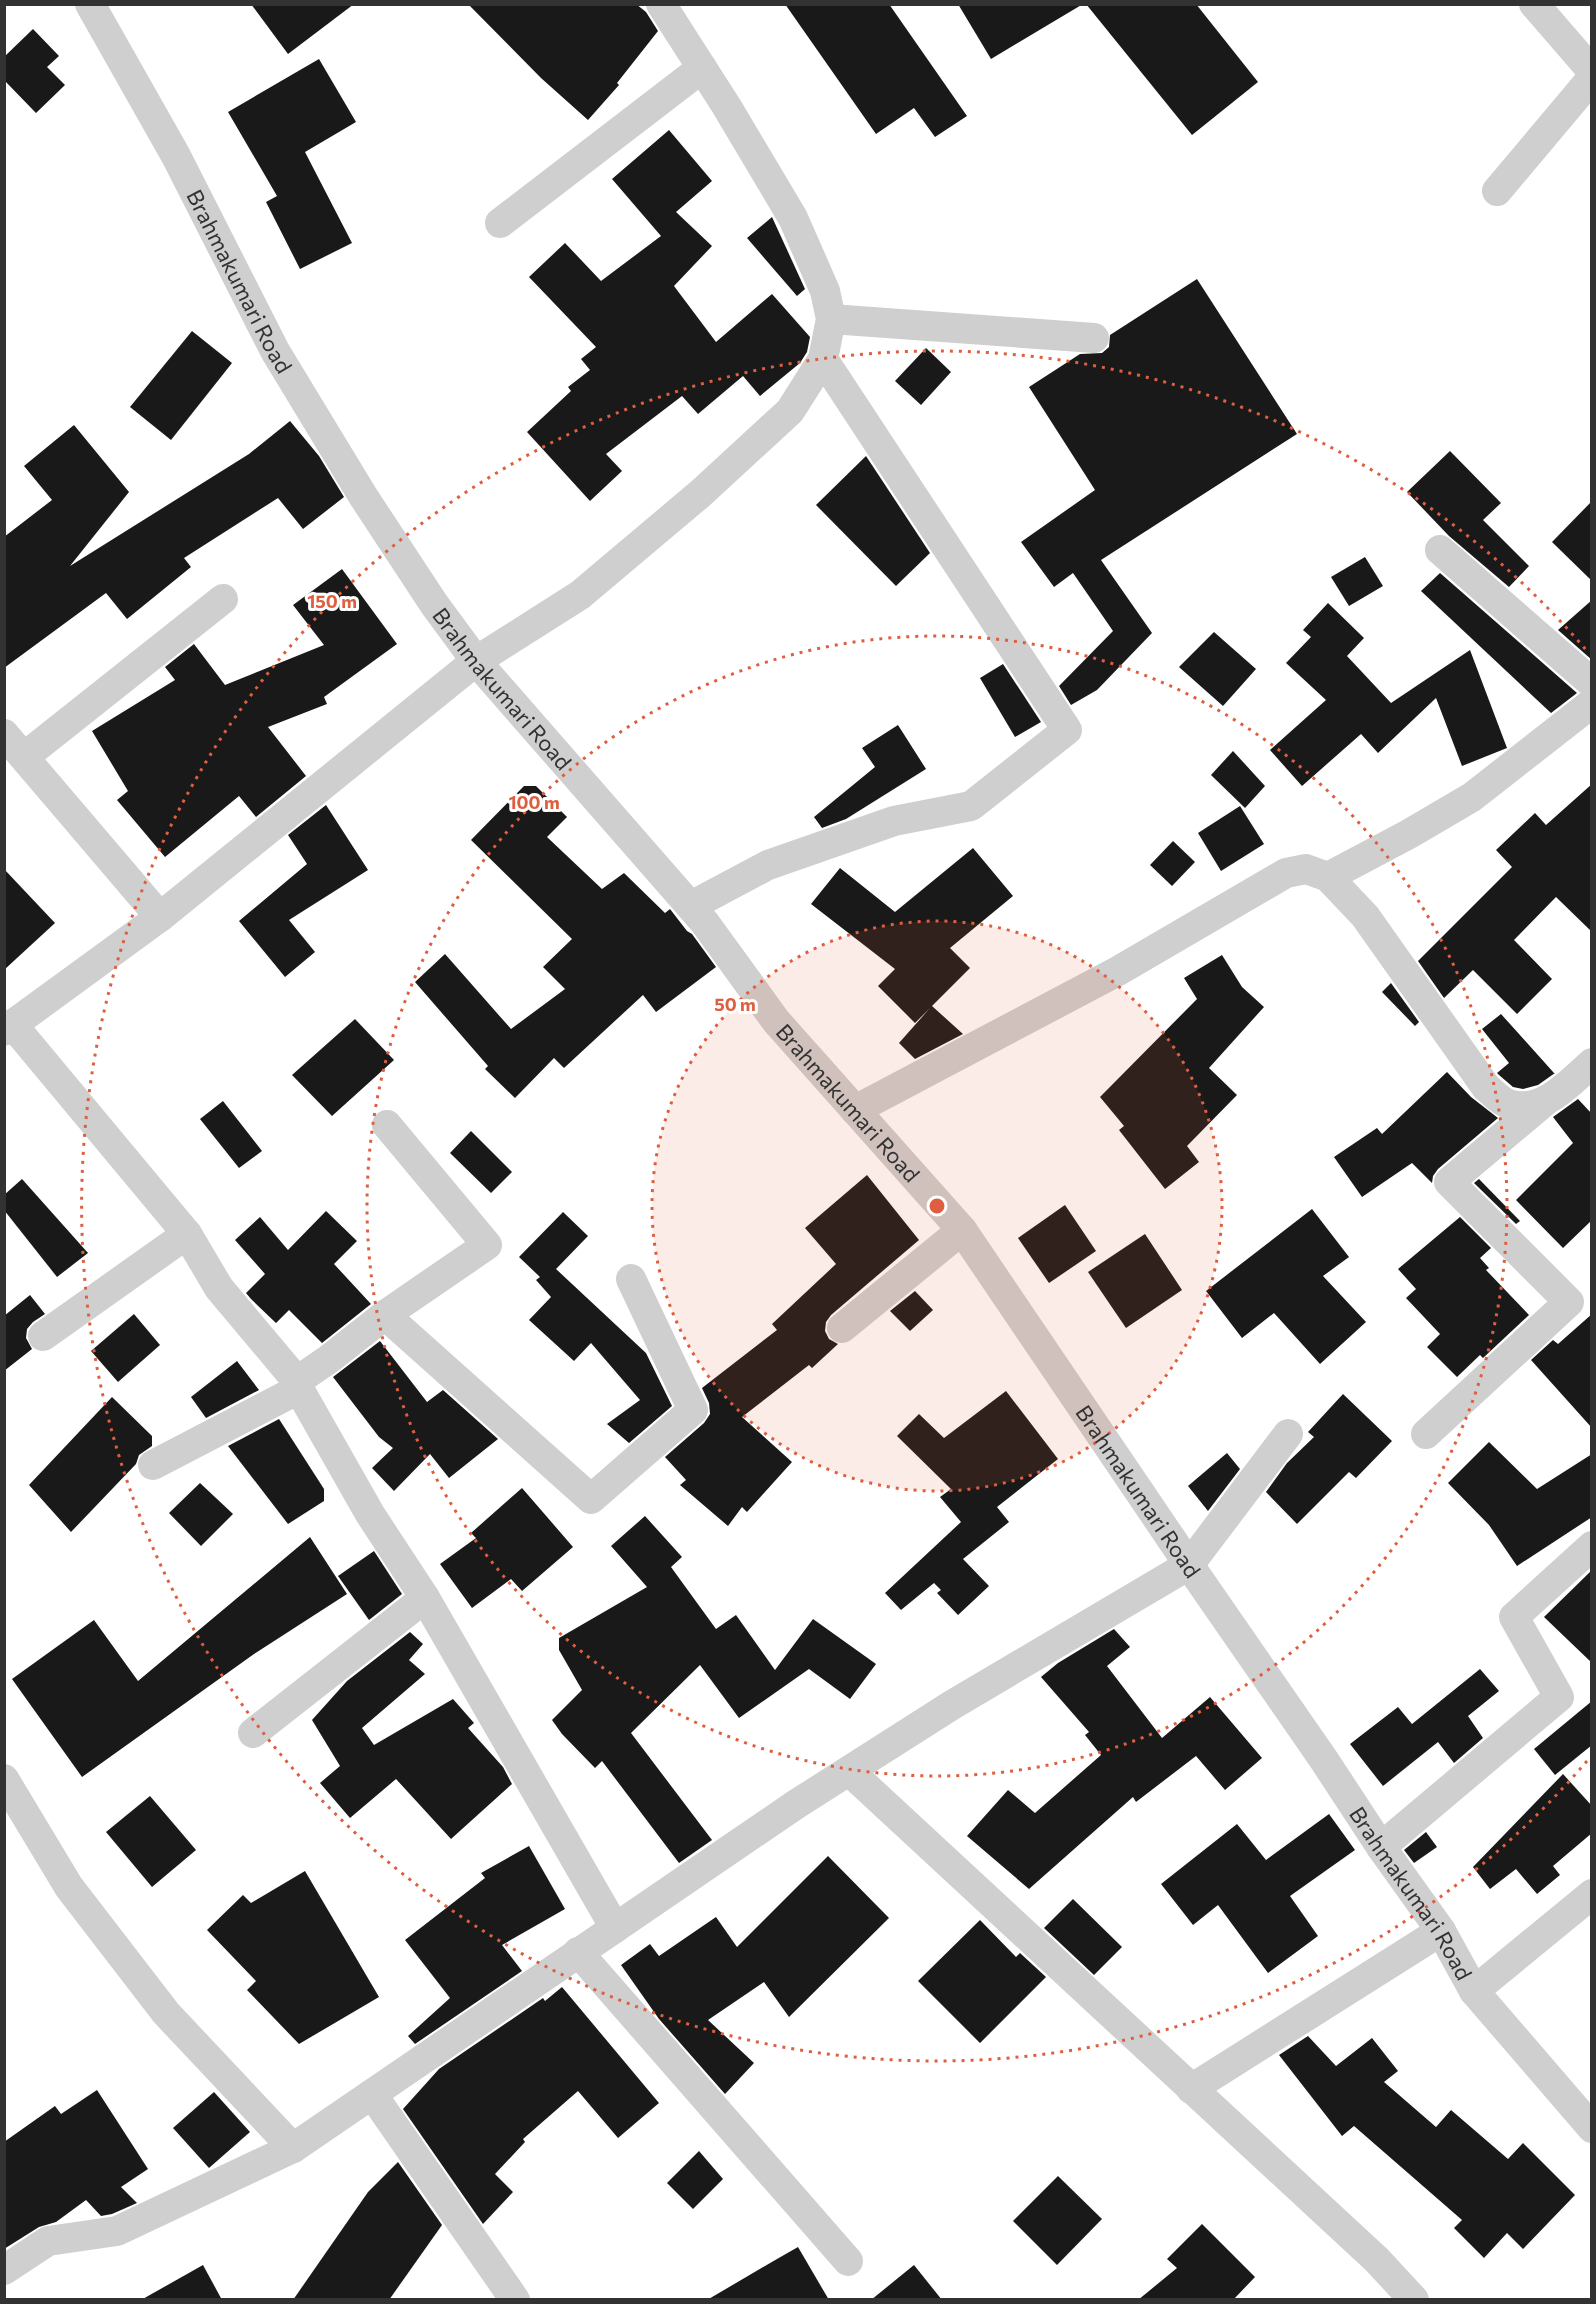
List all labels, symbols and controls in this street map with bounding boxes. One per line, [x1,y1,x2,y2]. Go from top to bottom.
street label: Brahmakumari Road [182,185,298,378]
text: 150 m [307,590,357,612]
street label: Brahmakumari Road [428,602,578,775]
text: 100 m [508,791,560,813]
text: 50 m [714,993,756,1015]
street label: Brahmakumari Road [771,1018,926,1187]
centre of rings [927,1196,947,1216]
street label: Brahmakumari Road [1071,1399,1207,1582]
street label: Brahmakumari Road [1345,1801,1479,1984]

